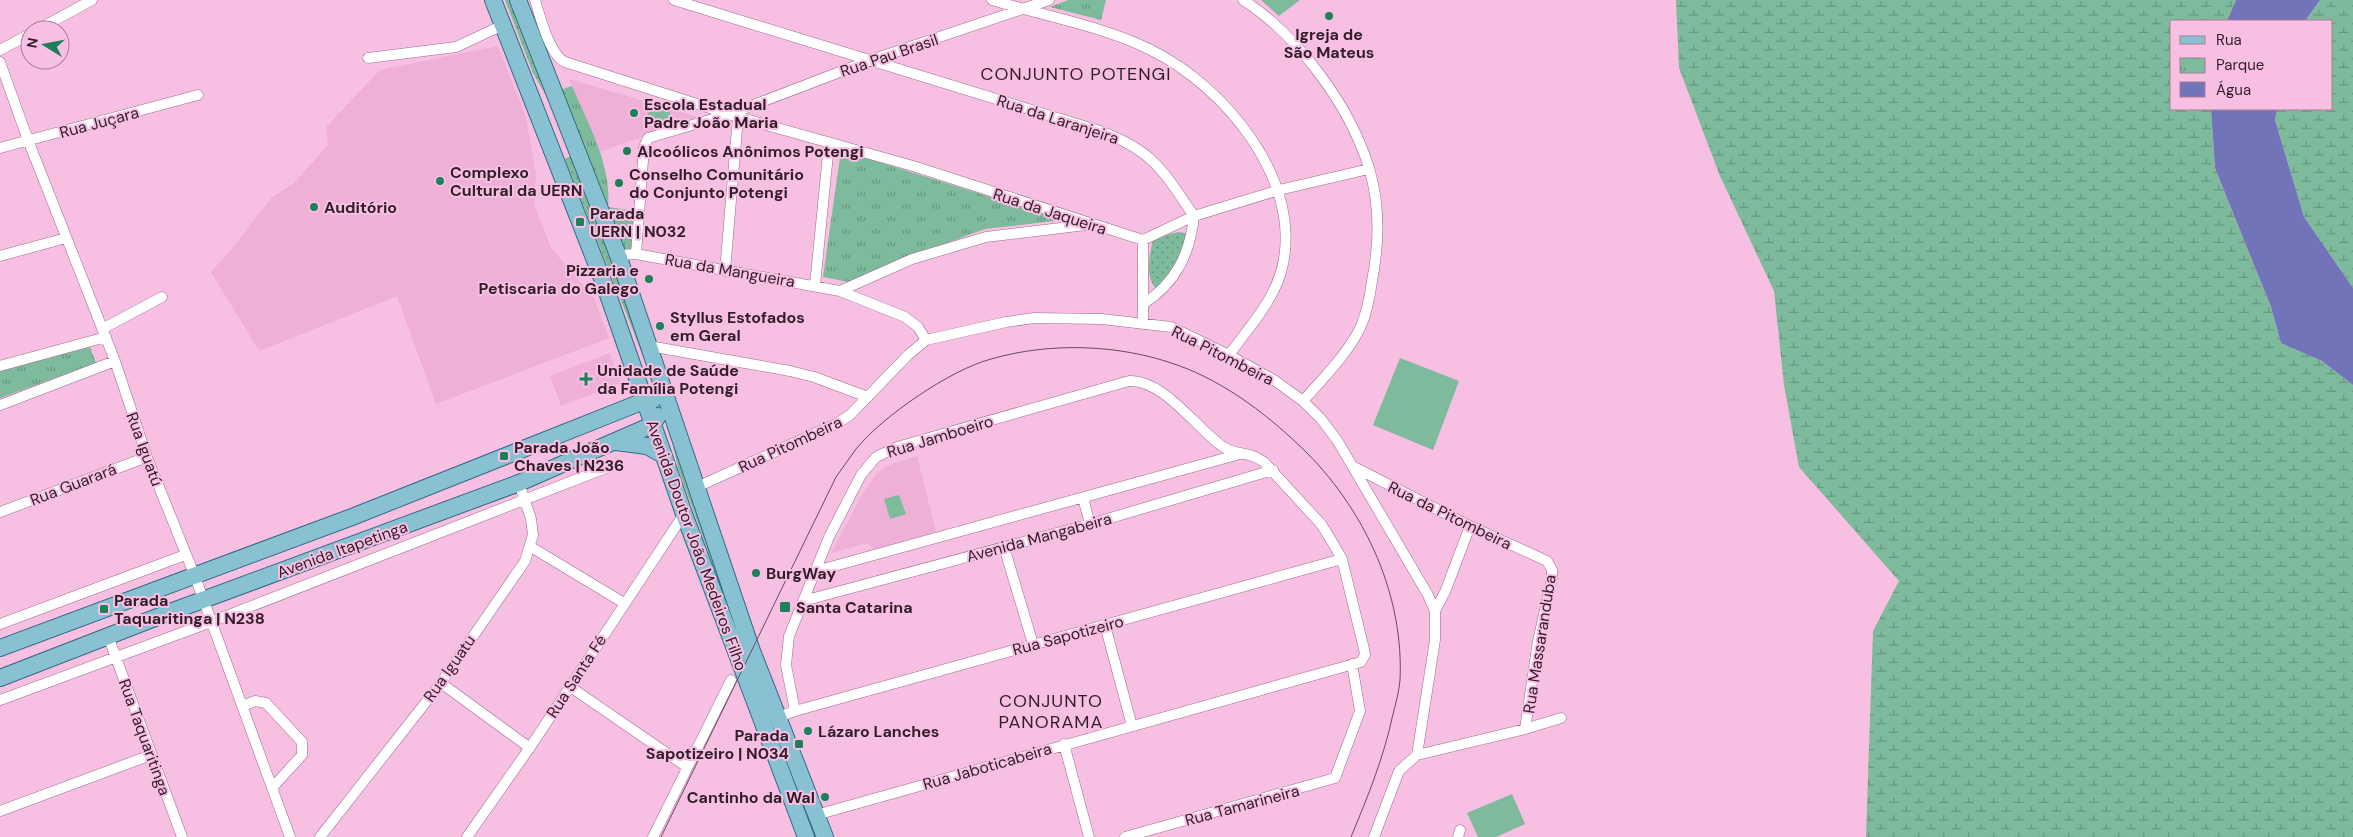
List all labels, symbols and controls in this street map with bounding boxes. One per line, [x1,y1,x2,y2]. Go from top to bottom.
marker: Igreja de São Mateus [1323,10,1335,22]
north arrow [20,20,70,70]
legend [2170,20,2333,110]
place label: Igreja de São Mateus [1284,24,1374,63]
street label: Rua Pau Brasil [837,29,941,82]
text: Rua [2216,30,2242,50]
text: N [22,36,42,49]
text: Parque [2216,55,2264,75]
district label: CONJUNTO POTENGI [981,62,1171,86]
text: Água [2216,80,2251,100]
street label: Rua da Laranjeira [994,90,1121,149]
place label: Escola Estadual Padre João Maria [644,94,778,133]
street label: Rua Juçara [57,102,141,143]
marker: Escola Estadual Padre João Maria [628,107,640,119]
place label: Alcoólicos Anônimos Potengi [637,141,864,162]
marker: Alcoólicos Anônimos Potengi [621,145,633,157]
place label: Complexo Cultural da UERN [450,162,582,201]
place label: Conselho Comunitário do Conjunto Potengi [629,164,804,203]
marker: Complexo Cultural da UERN [434,175,446,187]
marker: Conselho Comunitário do Conjunto Potengi [613,177,625,189]
street label: Rua da Jaqueira [990,183,1109,240]
place label: Auditório [324,197,397,218]
marker: Auditório [308,201,320,213]
place label: Parada UERN | N032 [590,203,686,242]
marker: Parada UERN | N032 [574,216,586,228]
street label: Rua da Mangueira [663,249,797,292]
place label: Pizzaria e Petiscaria do Galego [479,260,639,299]
marker: Pizzaria e Petiscaria do Galego [643,273,655,285]
place label: Styllus Estofados em Geral [670,307,805,346]
marker: Styllus Estofados em Geral [654,320,666,332]
street label: Rua Pitombeira [1168,321,1277,390]
place label: Unidade de Saúde da Família Potengi [597,360,739,399]
marker: Unidade de Saúde da Família Potengi [579,372,593,386]
street label: Rua Iguatú [121,409,168,489]
street label: Rua Jamboeiro [884,410,996,463]
street label: Rua Pitombeira [735,411,845,478]
street label: Avenida Doutor João Medeiros Filho [641,417,752,674]
place label: Parada João Chaves | N236 [514,437,624,476]
marker: Parada João Chaves | N236 [498,450,510,462]
street label: Rua Guarará [27,458,119,511]
street label: Rua da Pitombeira [1384,476,1515,555]
street label: Avenida Mangabeira [964,508,1114,567]
street label: Avenida Itapetinga [274,516,410,583]
place label: BurgWay [766,563,836,584]
marker: BurgWay [750,567,762,579]
street label: Rua Massaranduba [1518,573,1561,715]
place label: Parada Taquaritinga | N238 [114,590,265,629]
place label: Santa Catarina [796,597,913,618]
marker: Santa Catarina [778,600,792,614]
marker: Parada Taquaritinga | N238 [98,603,110,615]
street label: Rua Sapotizeiro [1010,611,1126,660]
street label: Rua Iguatu [419,631,480,706]
street label: Rua Santa Fé [542,631,611,722]
street label: Rua Taquaritinga [114,676,175,798]
district label: CONJUNTO PANORAMA [999,689,1103,734]
place label: Lázaro Lanches [818,721,939,742]
place label: Parada Sapotizeiro | N034 [646,725,789,764]
marker: Lázaro Lanches [802,725,814,737]
marker: Parada Sapotizeiro | N034 [793,738,805,750]
street label: Rua Jaboticabeira [920,738,1054,795]
street label: Rua Tamarineira [1183,780,1302,831]
place label: Cantinho da Wal [687,787,815,808]
marker: Cantinho da Wal [819,791,831,803]

